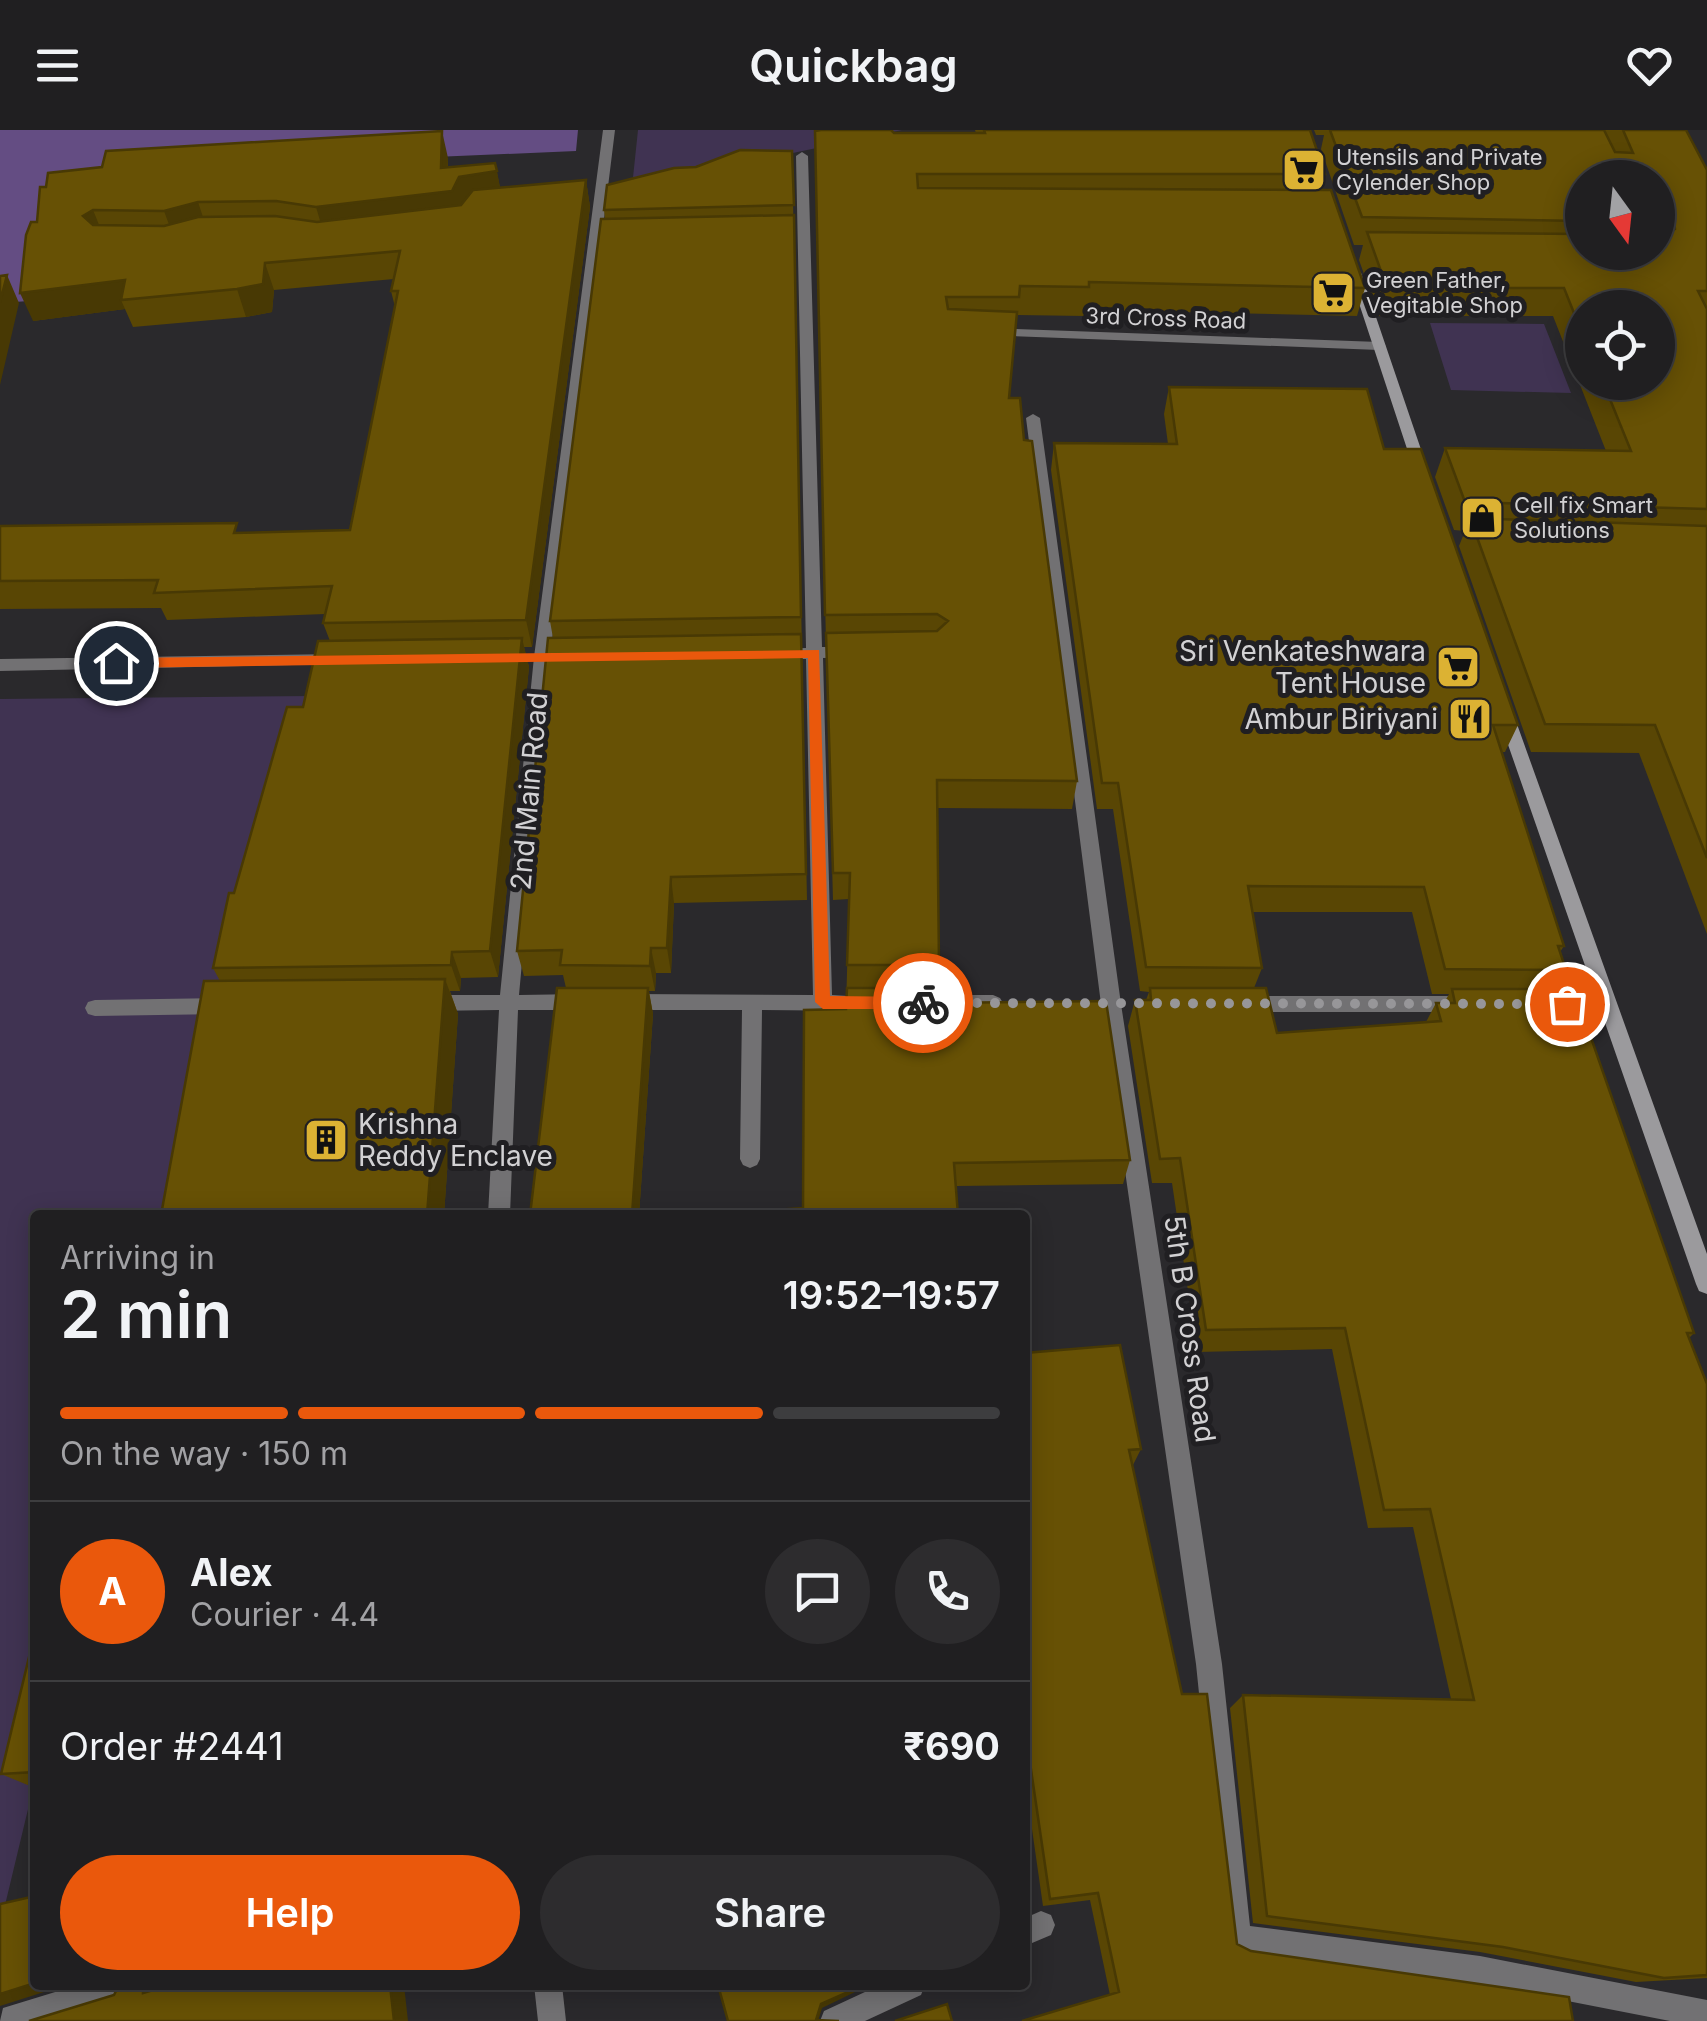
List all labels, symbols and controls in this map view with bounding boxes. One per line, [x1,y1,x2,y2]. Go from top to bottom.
icon: menu [30,38,85,93]
text: Quickbag [749,38,958,93]
icon: heart [1622,38,1677,93]
place label: Utensils and Private Cylender Shop [1336,144,1543,195]
supermarket icon: Utensils and Private Cylender Shop [1281,147,1327,193]
north arrow [1565,160,1675,270]
map controls [1565,160,1675,400]
place label: Green Father, Vegitable Shop [1366,267,1523,318]
supermarket icon: Green Father, Vegitable Shop [1310,270,1356,316]
button: locate [1565,290,1675,400]
street label: 3rd Cross Road [1085,302,1247,334]
place label: Cell fix Smart Solutions [1514,492,1653,543]
shop icon: Cell fix Smart Solutions [1459,495,1505,541]
pin [74,621,159,706]
place label: Sri Venkateshwara Tent House [1179,634,1426,700]
icon: home [89,636,144,691]
supermarket icon: Sri Venkateshwara Tent House [1435,644,1481,690]
street label: 2nd Main Road [503,691,555,891]
restaurant icon: Ambur Biriyani [1447,696,1493,742]
place label: Ambur Biriyani [1245,702,1438,736]
courier [873,953,973,1053]
pin [1525,962,1610,1047]
icon: bike [896,976,951,1031]
icon: bag [1540,977,1595,1032]
place label: Krishna Reddy Enclave [358,1107,553,1173]
building icon: Krishna Reddy Enclave [303,1117,349,1163]
street label: 5th B Cross Road [1157,1213,1223,1445]
text: Arriving in [60,1238,215,1277]
text: 19:52–19:57 [783,1272,1000,1318]
text: 2 min [60,1275,232,1354]
text: On the way · 150 m [60,1434,348,1473]
button: chat [765,1539,870,1644]
button: phone [895,1539,1000,1644]
text: Alex [190,1549,273,1595]
text: A [98,1568,127,1614]
text: Courier · 4.4 [190,1595,379,1634]
text: Order #2441 [60,1723,284,1769]
text: ₹690 [903,1723,1000,1769]
button: Help [60,1855,520,1970]
button: Share [540,1855,1000,1970]

